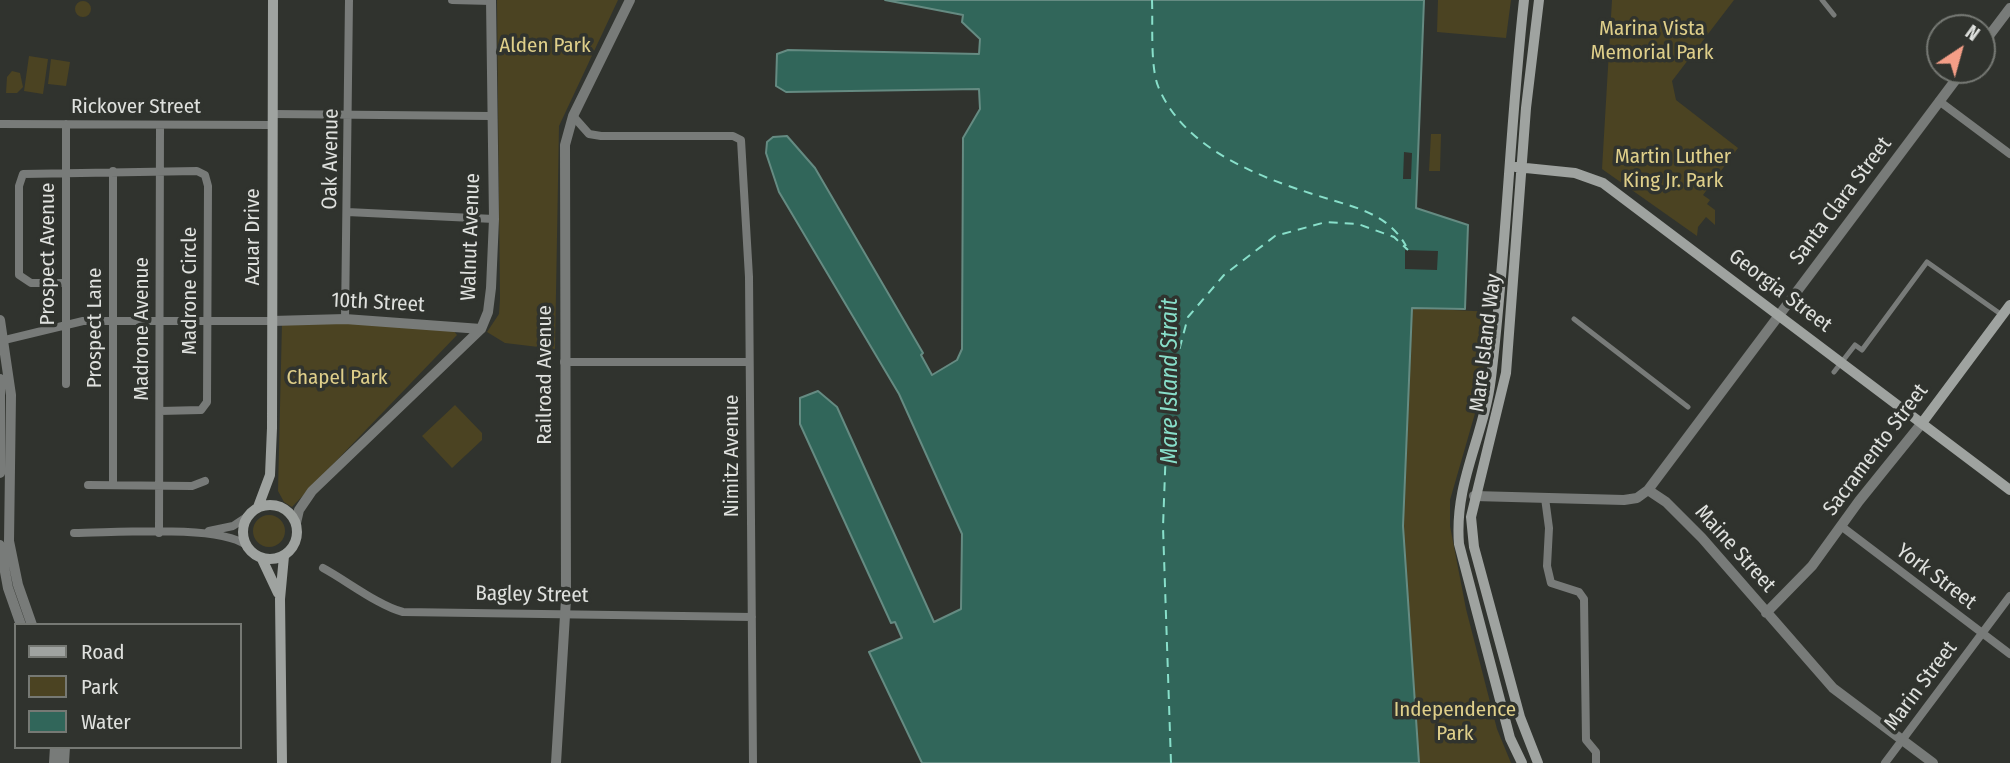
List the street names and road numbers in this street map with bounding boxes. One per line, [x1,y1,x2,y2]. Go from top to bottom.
street label: Rickover Street [71,94,201,120]
street label: Oak Avenue [318,108,344,210]
street label: Santa Clara Street [1785,132,1897,270]
street label: Walnut Avenue [456,173,486,301]
street label: Prospect Avenue [35,183,61,325]
street label: Azuar Drive [240,188,266,286]
street label: Madrone Circle [177,227,203,355]
street label: Georgia Street [1723,244,1837,338]
street label: Madrone Avenue [129,257,155,401]
street label: Prospect Lane [82,268,108,388]
street label: Mare Island Way [1465,272,1507,414]
street label: 10th Street [331,288,425,318]
street label: Railroad Avenue [532,305,558,445]
street label: Sacramento Street [1818,379,1934,521]
street label: Nimitz Avenue [719,395,745,517]
street label: Maine Street [1689,500,1781,598]
street label: York Street [1891,539,1981,615]
street label: Bagley Street [475,581,589,609]
street label: Marin Street [1879,636,1963,736]

